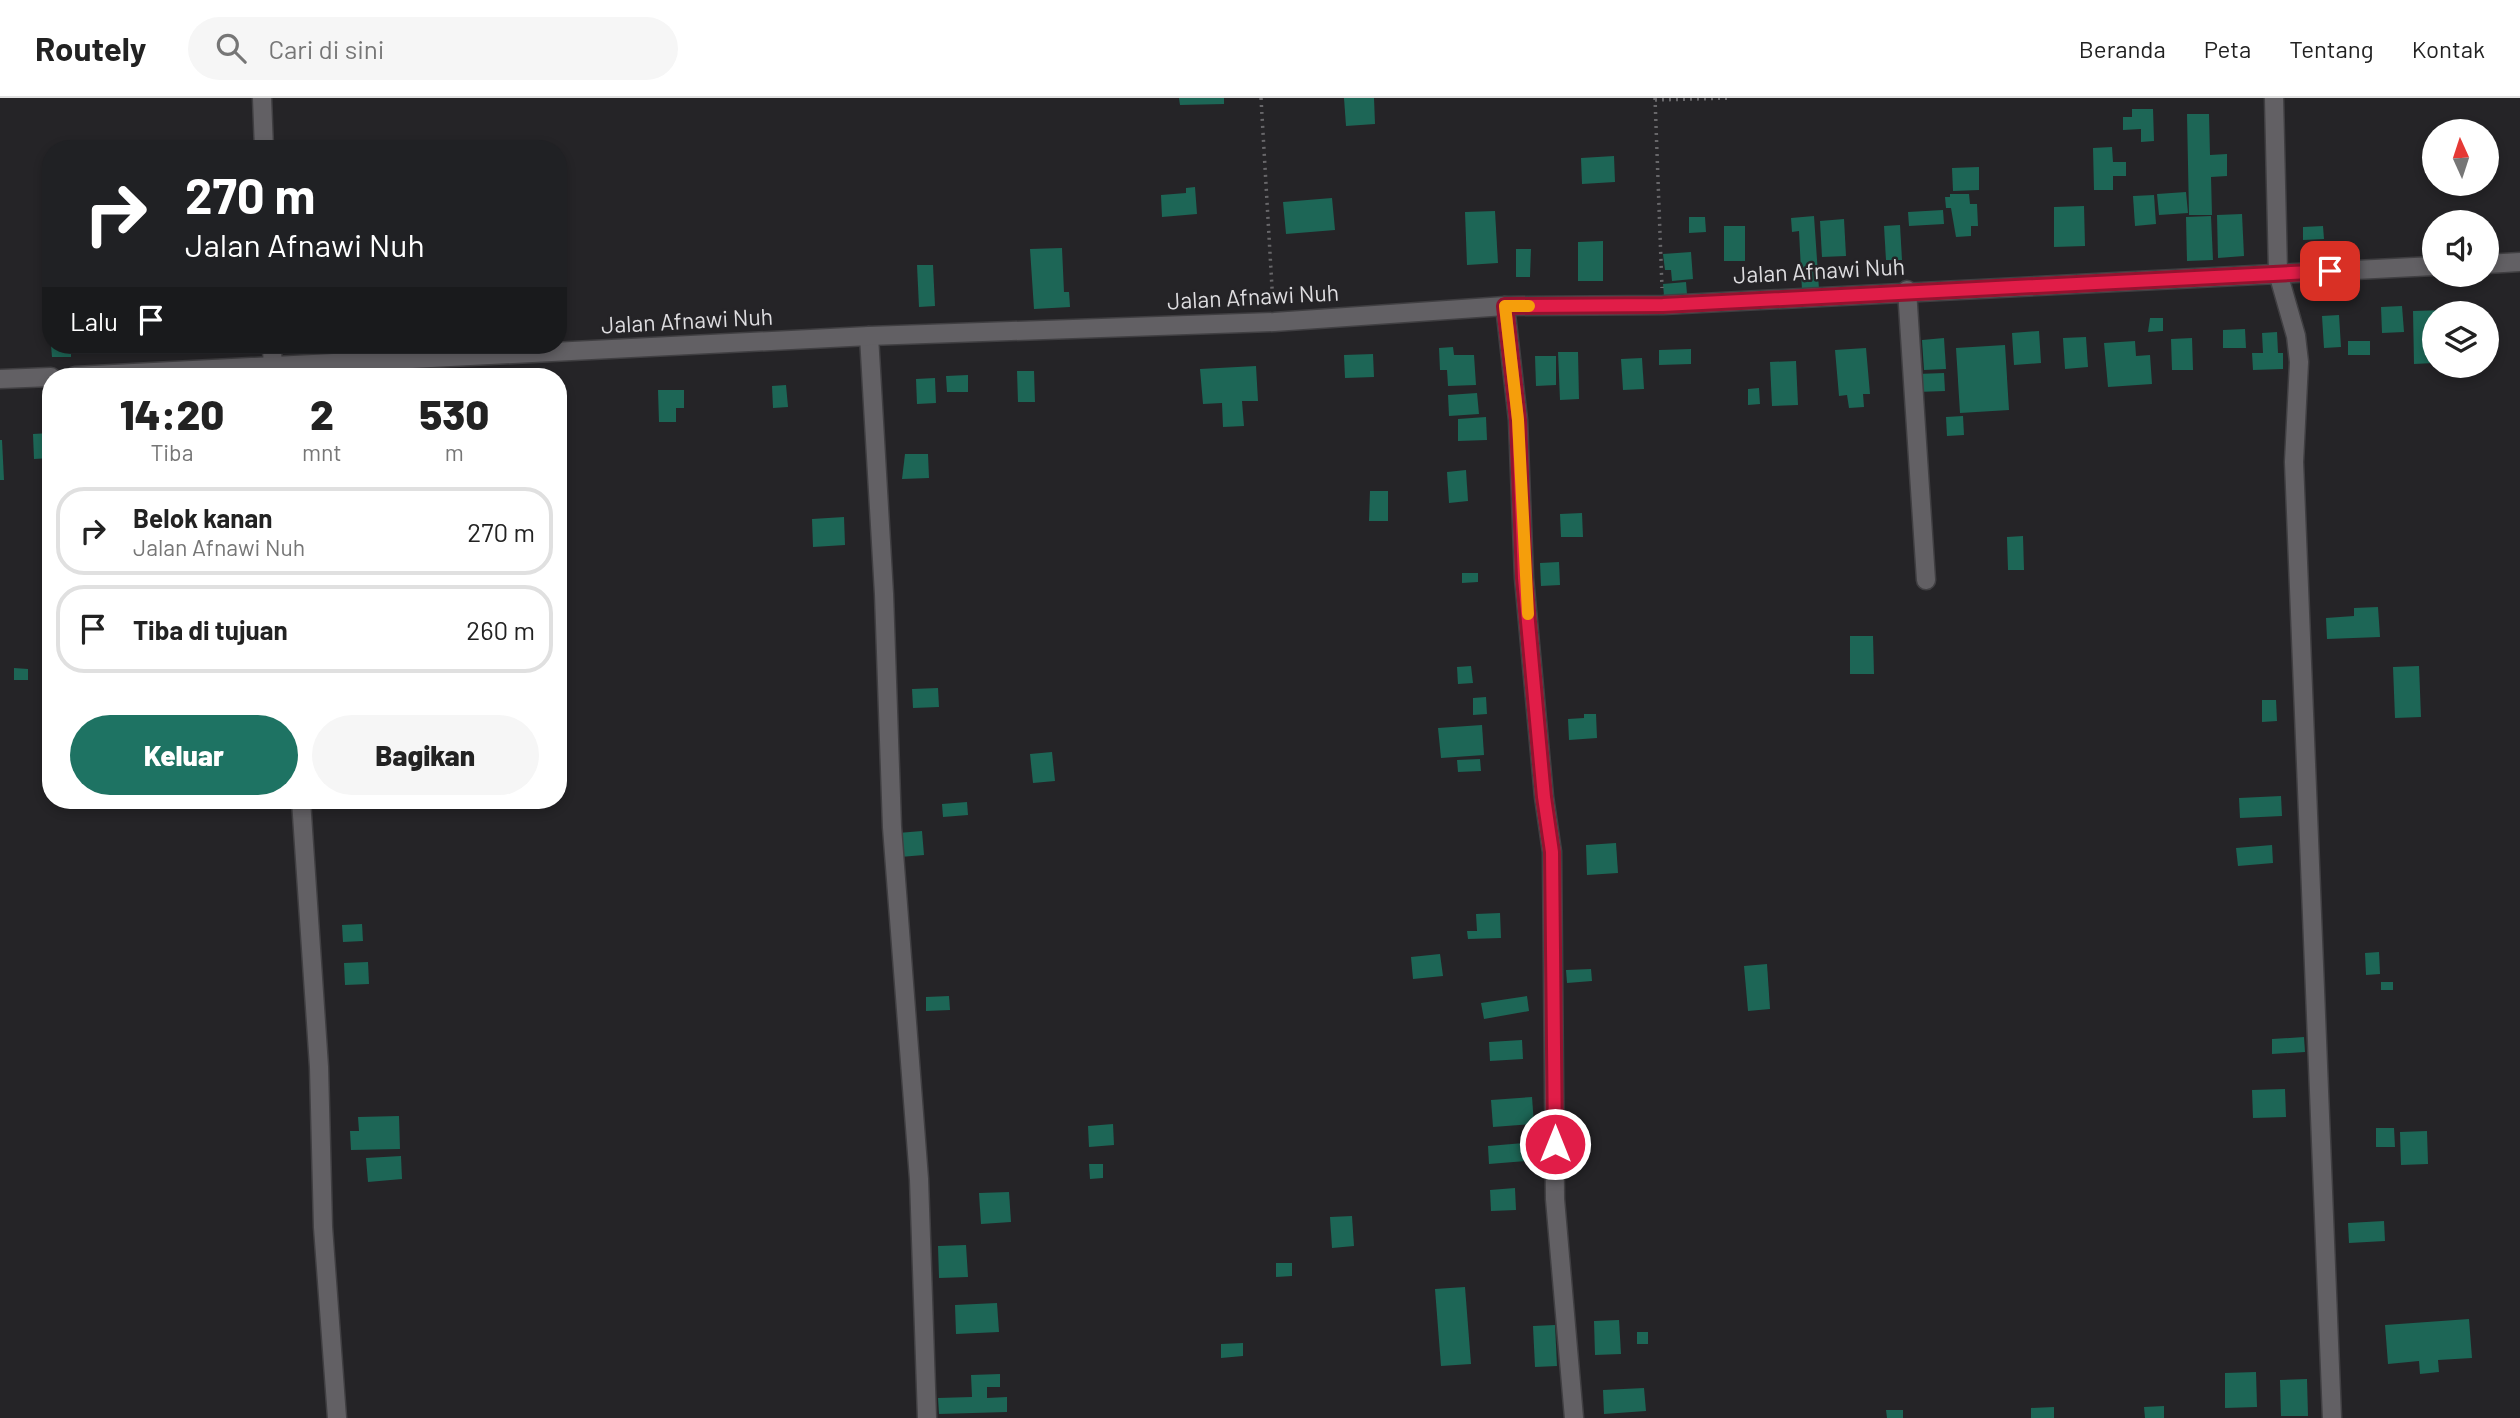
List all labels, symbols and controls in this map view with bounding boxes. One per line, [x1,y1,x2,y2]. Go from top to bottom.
search box [188,17,678,80]
text: Routely [35,28,146,68]
icon: search [212,29,250,67]
text: Cari di sini [268,33,384,64]
text: Beranda [2079,34,2166,63]
text: Peta [2204,34,2251,63]
text: Tentang [2289,34,2374,63]
text: Kontak [2412,34,2485,63]
north arrow [2422,119,2499,196]
map controls [2422,119,2499,378]
text: 270 m [185,165,315,224]
icon: right [70,168,161,259]
button: sound [2422,210,2499,287]
text: Jalan Afnawi Nuh [185,225,425,263]
pin [2300,241,2360,301]
street label: Jalan Afnawi Nuh [1732,252,1906,288]
icon: arrive [2311,252,2349,290]
street label: Jalan Afnawi Nuh [1166,278,1340,314]
icon: arrive [132,301,170,339]
button: layers [2422,301,2499,378]
street label: Jalan Afnawi Nuh [600,302,774,338]
text: Lalu [70,305,118,336]
text: 14:20 [120,388,224,438]
text: 2 [310,388,334,438]
text: 530 [419,388,489,438]
text: Tiba [150,438,193,466]
text: mnt [302,438,342,466]
text: m [445,438,464,466]
text: Belok kanan [133,502,272,533]
icon: right [74,512,112,550]
text: 270 m [467,516,535,547]
text: Jalan Afnawi Nuh [133,533,305,561]
icon: arrive [74,610,112,648]
text: Tiba di tujuan [133,614,288,645]
text: 260 m [466,614,535,645]
button: Keluar [70,715,298,795]
button: Bagikan [312,715,539,795]
position arrow [1518,1107,1592,1181]

